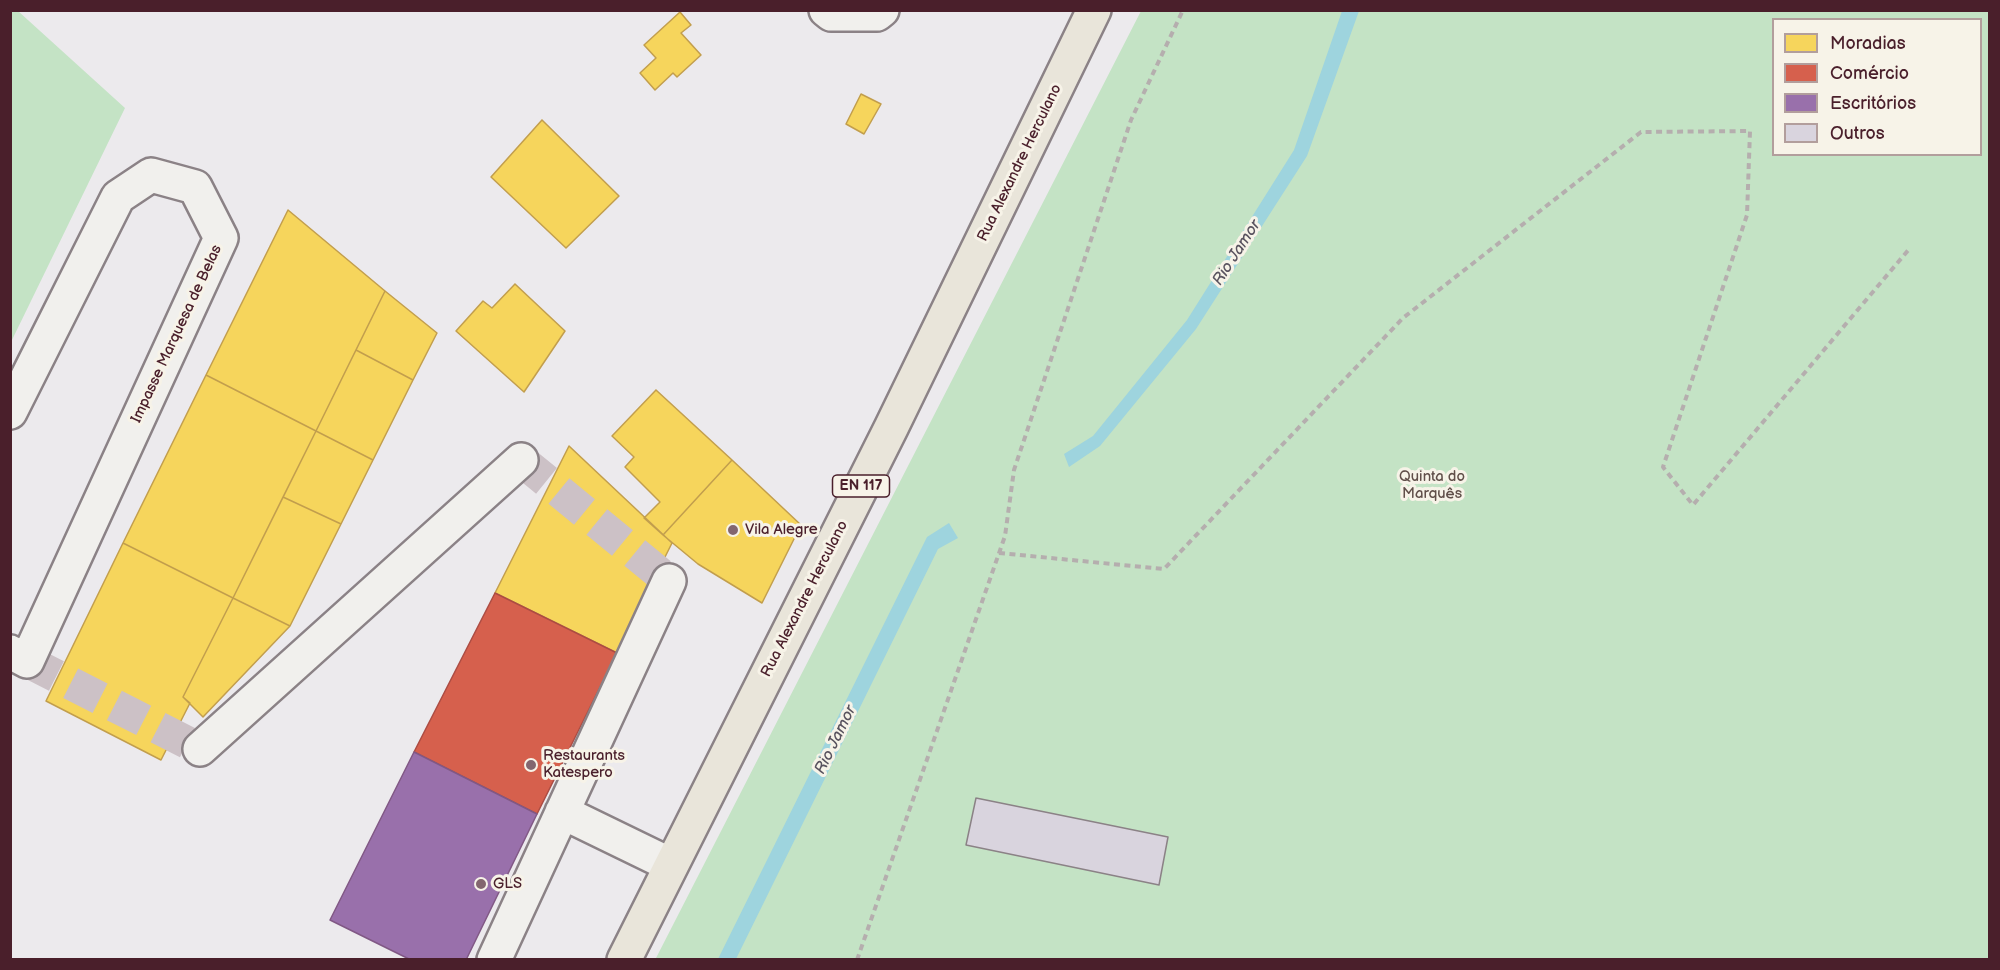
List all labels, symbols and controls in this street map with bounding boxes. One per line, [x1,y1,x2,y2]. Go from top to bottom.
legend [1772,18,1982,156]
text: Moradias [1830,33,1906,54]
text: Comércio [1830,63,1909,84]
street label: Rua Alexandre Herculano [974,81,1066,245]
text: Escritórios [1830,93,1916,114]
text: Outros [1830,123,1885,144]
water label: Rio Jamor [1209,217,1265,289]
street label: Impasse Marquesa de Belas [128,242,226,426]
park label: Quinta do Marquês [1399,468,1465,503]
road number: EN 117 [832,475,890,497]
street label: Rua Alexandre Herculano [758,518,852,680]
place label: Vila Alegre [745,521,818,539]
marker: Vila Alegre [726,523,740,537]
water label: Rio Jamor [811,702,861,778]
place label: Restaurants Katespero [543,747,625,782]
marker: Restaurants Katespero [524,758,538,772]
place label: GLS [493,875,522,893]
marker: GLS [474,877,488,891]

